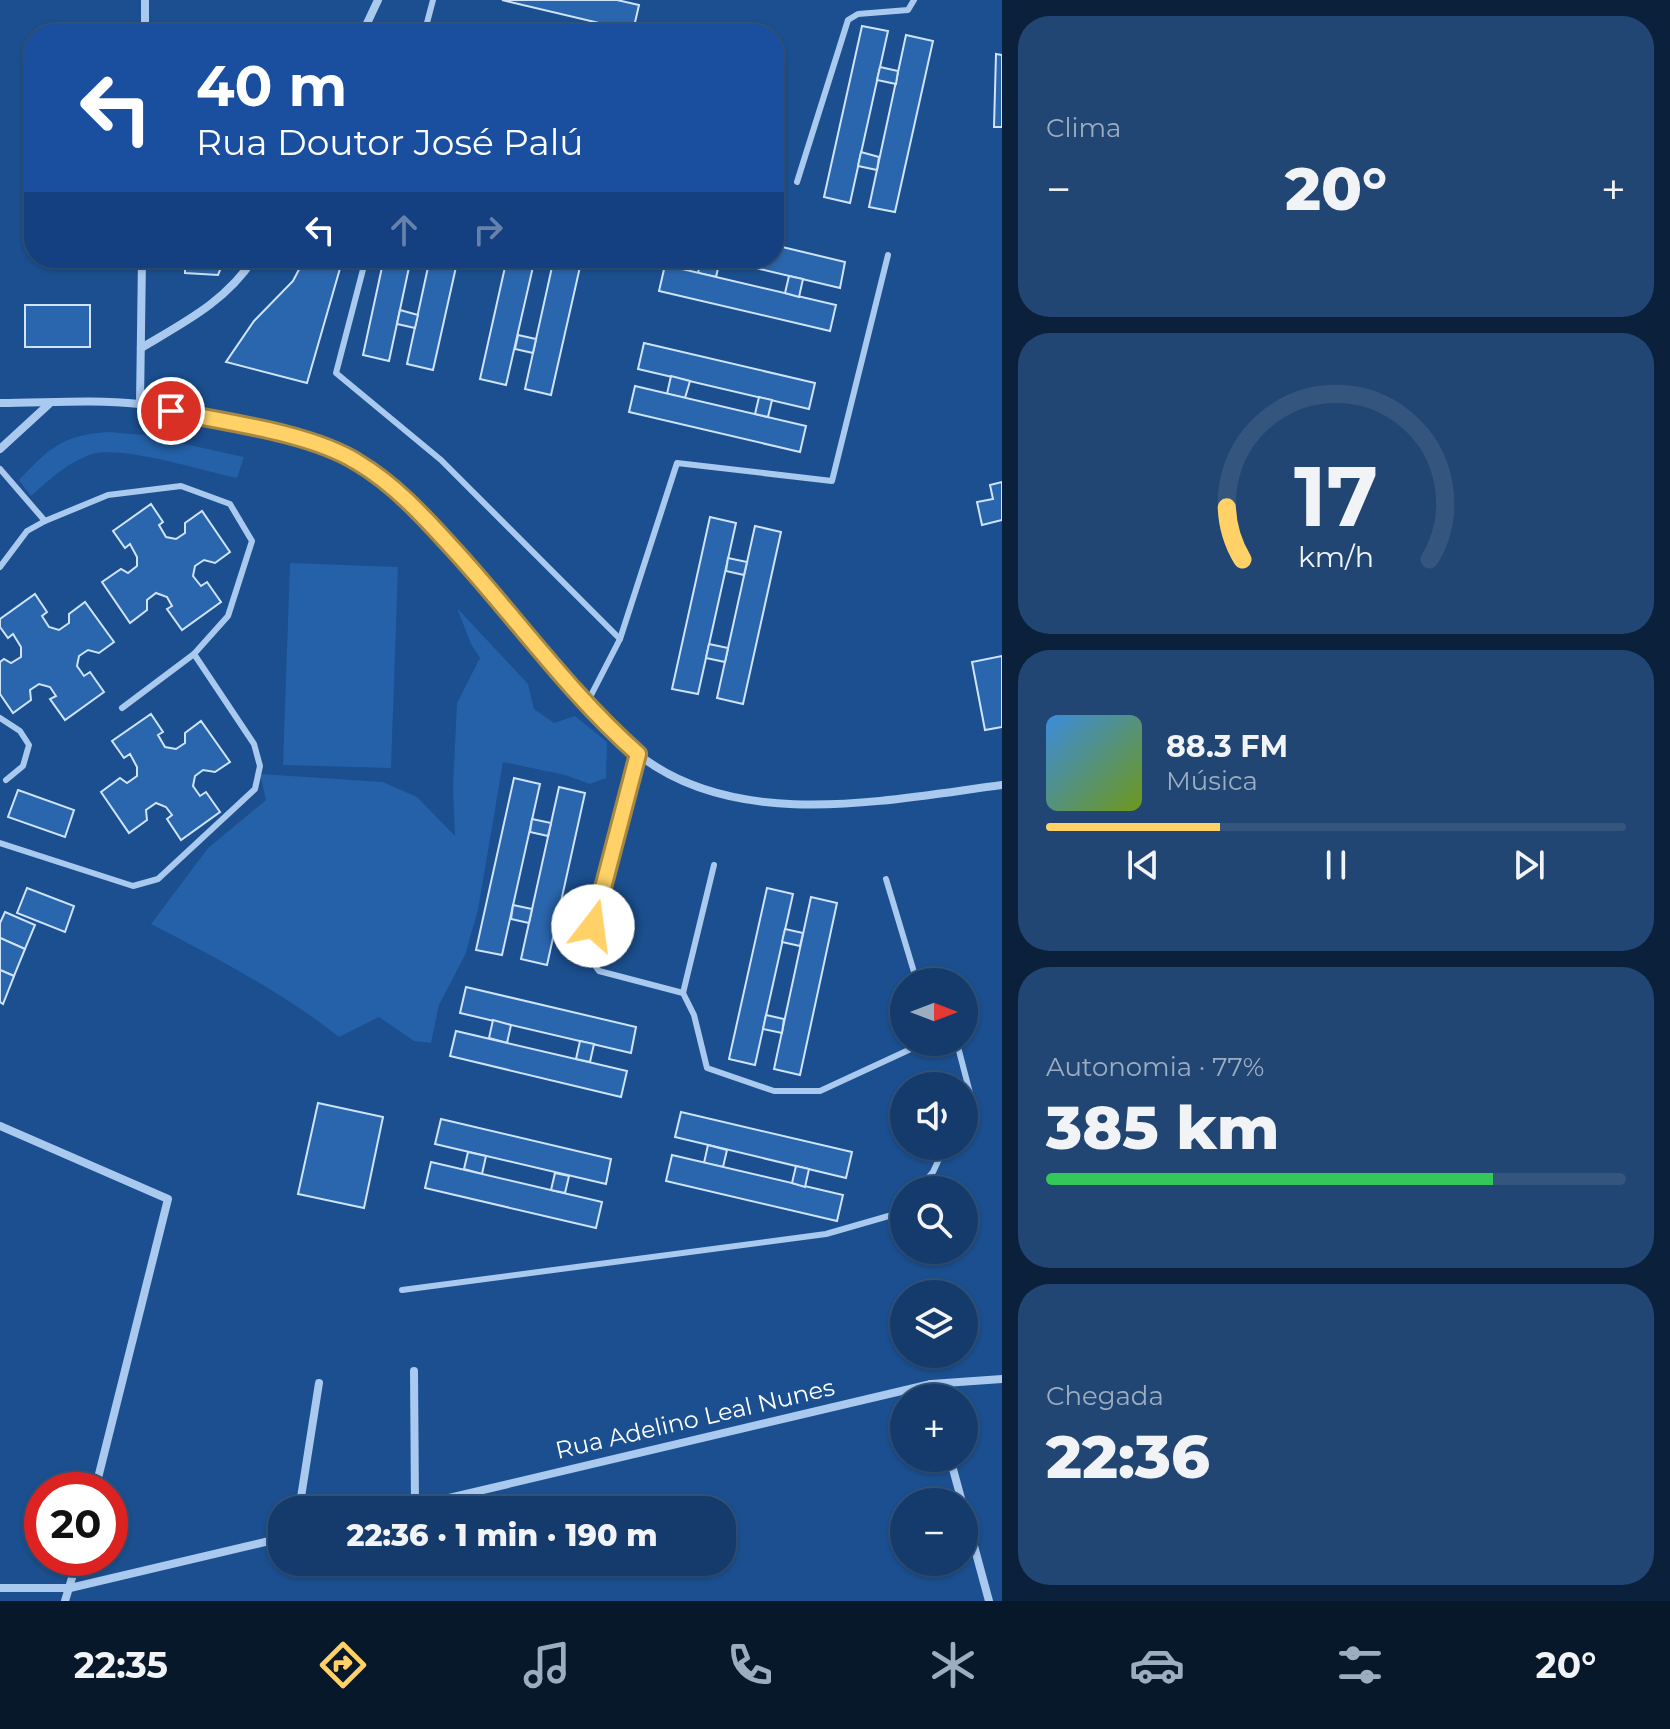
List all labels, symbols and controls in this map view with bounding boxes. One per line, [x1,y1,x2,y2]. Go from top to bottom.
text: 40 m [196,52,347,120]
icon: left [64,56,168,160]
text: Clima [1046,112,1121,144]
text: Rua Doutor José Palú [196,120,584,164]
text: 20° [1285,152,1387,225]
text: − [1046,162,1071,216]
text: + [1601,162,1626,216]
icon: left [298,208,342,252]
icon: ahead [382,208,426,252]
icon: right [466,208,510,252]
pin [137,377,205,445]
icon: arrive [149,389,193,433]
text: 17 [1294,444,1378,546]
text: km/h [1298,539,1374,574]
text: 88.3 FM [1166,728,1288,765]
text: Música [1166,765,1258,797]
icon: previous [1121,843,1165,887]
icon: pause [1314,843,1358,887]
icon: next [1507,843,1551,887]
position arrow [551,884,635,968]
north arrow [890,968,978,1056]
map controls [890,968,978,1576]
text: Autonomia · 77% [1046,1051,1264,1083]
button: sound [890,1072,978,1160]
text: 385 km [1046,1091,1279,1164]
button: search [890,1176,978,1264]
button: layers [890,1280,978,1368]
street label: Rua Adelino Leal Nunes [553,1372,837,1465]
text: Chegada [1046,1380,1164,1412]
button: + [890,1384,978,1472]
text: 22:36 [1046,1420,1210,1493]
speed limit sign: 20 [24,1472,128,1576]
button: − [890,1488,978,1576]
text: 22:36 · 1 min · 190 m [346,1517,658,1554]
icon: directions [315,1637,371,1693]
icon: music [519,1637,575,1693]
icon: phone [722,1637,778,1693]
icon: climate [925,1637,981,1693]
icon: car [1129,1637,1185,1693]
icon: filters [1332,1637,1388,1693]
text: 22:35 [74,1643,168,1687]
text: 20° [1535,1643,1596,1687]

